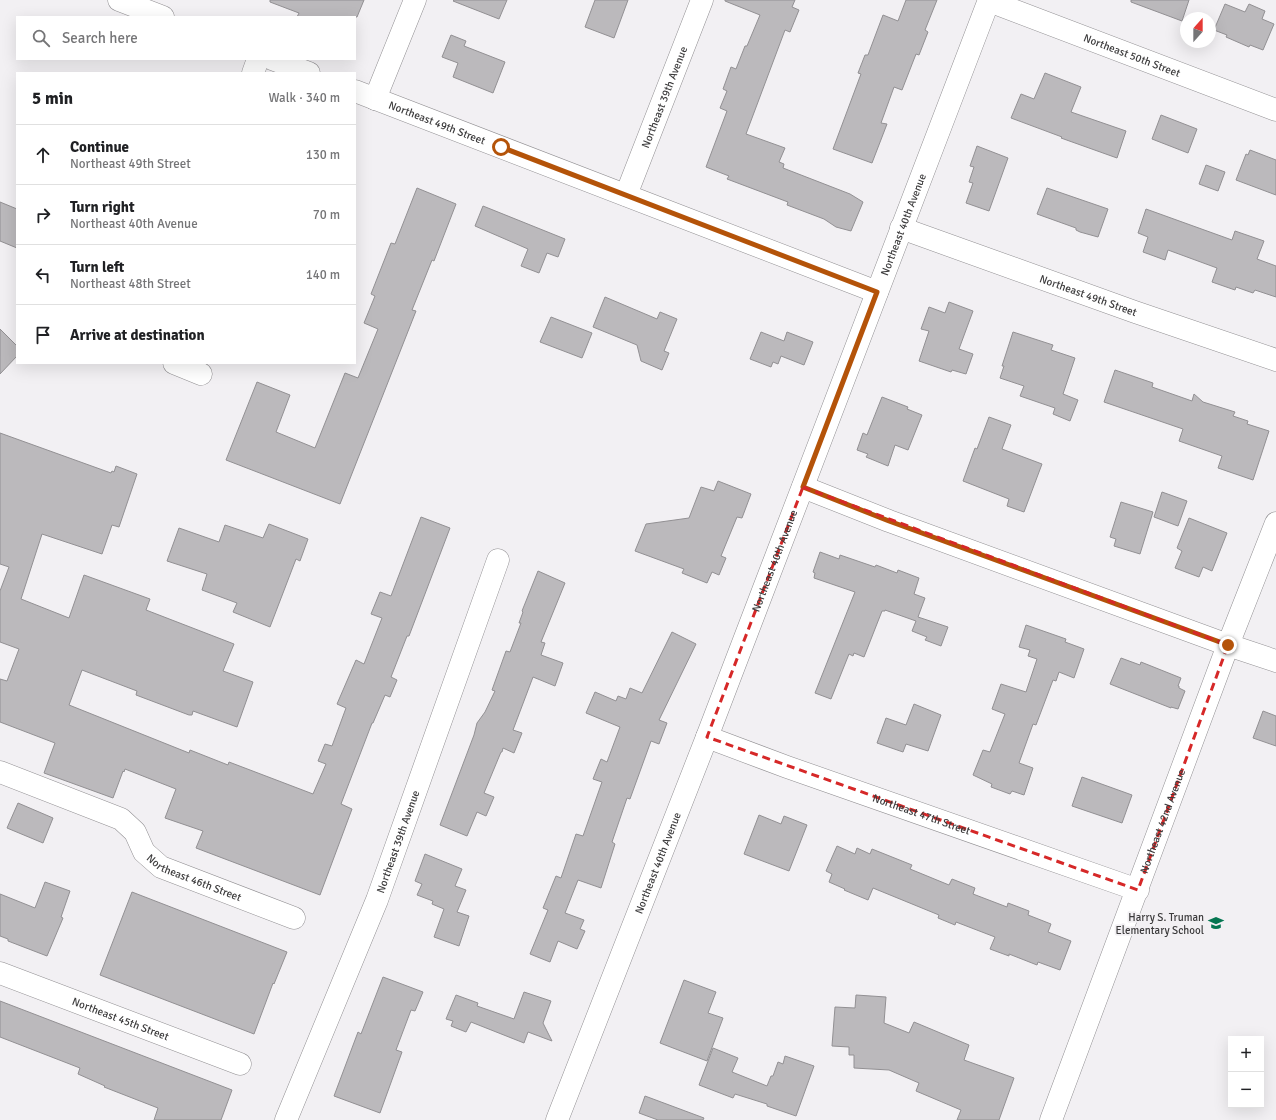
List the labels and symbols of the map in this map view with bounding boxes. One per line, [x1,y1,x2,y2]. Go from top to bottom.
north arrow [1180,12,1216,48]
street label: Northeast 50th Street [1082,32,1182,80]
street label: Northeast 39th Avenue [639,45,690,150]
street label: Northeast 49th Street [387,99,487,148]
route start [492,138,510,156]
street label: Northeast 40th Avenue [878,172,929,278]
street label: Northeast 49th Street [1038,272,1139,319]
street label: Northeast 40th Avenue [749,508,800,614]
route end [1219,636,1237,654]
street label: Northeast 42nd Avenue [1138,767,1188,875]
street label: Northeast 39th Avenue [374,789,422,895]
street label: Northeast 47th Street [871,792,972,838]
street label: Northeast 40th Avenue [632,810,684,916]
street label: Northeast 46th Street [144,851,243,904]
place label: Harry S. Truman Elementary School [1116,911,1204,937]
school or university icon: Harry S. Truman Elementary School [1207,914,1225,932]
street label: Northeast 45th Street [70,995,171,1043]

